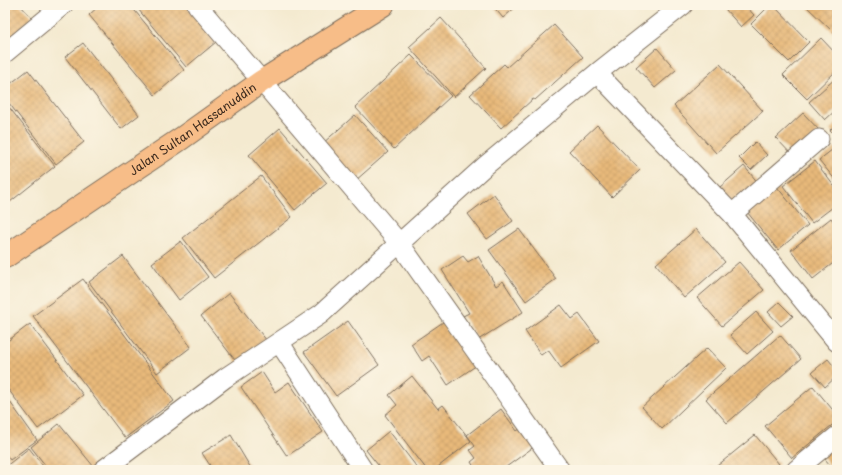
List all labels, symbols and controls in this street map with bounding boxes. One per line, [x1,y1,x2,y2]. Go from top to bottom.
street label: Jalan Sultan Hassanuddin [125,78,260,179]

